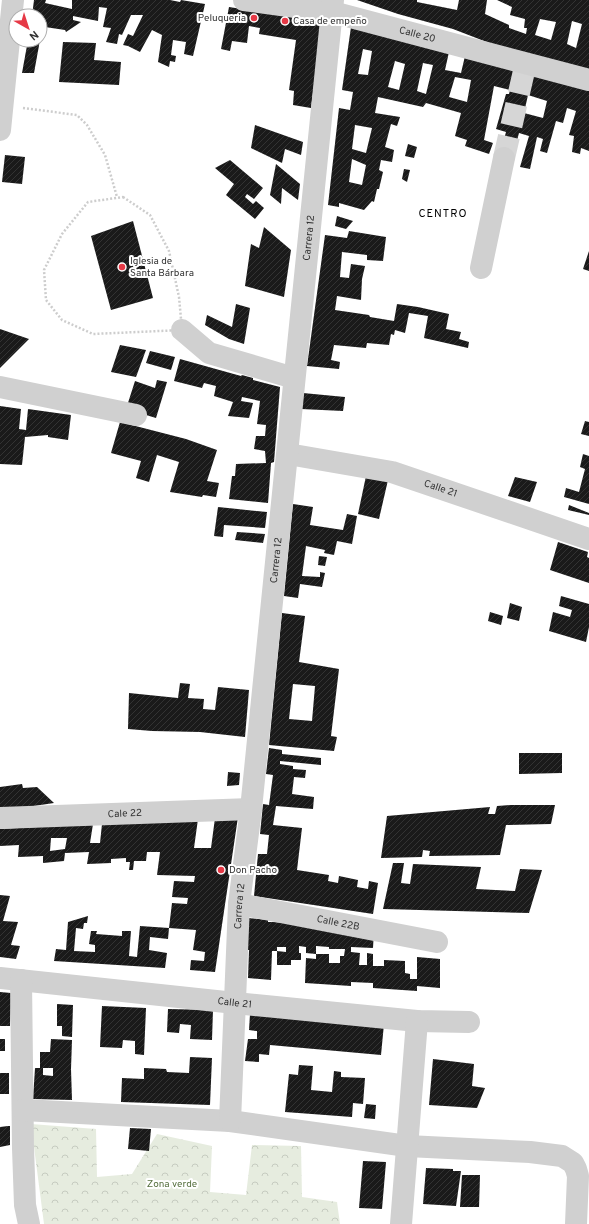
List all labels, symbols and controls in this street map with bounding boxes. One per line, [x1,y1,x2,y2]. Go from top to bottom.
north arrow [8,8,48,48]
place label: Peluqueria [198,12,246,25]
marker: Peluqueria [249,13,259,23]
place label: Casa de empeño [293,15,367,28]
marker: Casa de empeño [280,16,290,26]
street label: Calle 20 [398,24,437,46]
text: N [26,27,41,43]
district label: CENTRO [419,207,468,221]
street label: Carrera 12 [300,214,318,261]
place label: Iglesia de Santa Bárbara [130,255,194,280]
marker: Iglesia de Santa Bárbara [117,262,127,272]
street label: Calle 21 [422,477,459,500]
street label: Carrera 12 [267,537,285,584]
street label: Cale 22 [108,806,142,821]
place label: Don Pacho [229,864,278,877]
marker: Don Pacho [216,865,226,875]
street label: Carrera 12 [231,883,248,929]
street label: Calle 22B [316,913,361,934]
street label: Calle 21 [217,995,253,1011]
park label: Zona verde [147,1178,197,1191]

